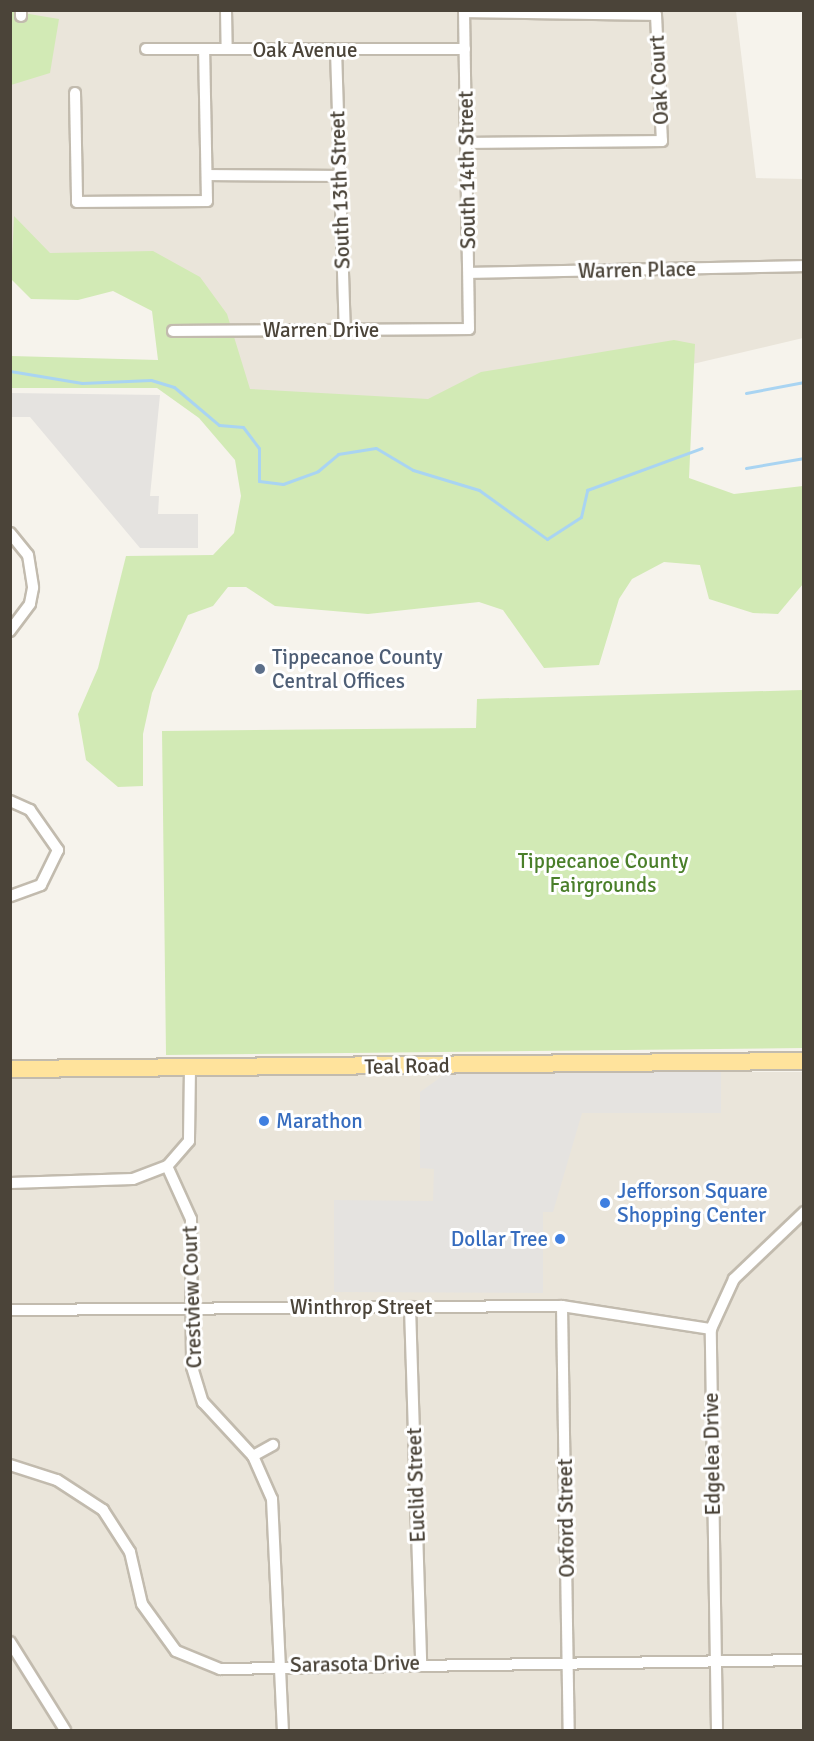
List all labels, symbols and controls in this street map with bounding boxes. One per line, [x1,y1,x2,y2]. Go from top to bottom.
street label: Oak Court [644,35,674,125]
street label: Oak Avenue [252,37,358,63]
street label: South 14th Street [453,91,481,249]
street label: South 13th Street [325,110,355,270]
street label: Warren Place [578,256,696,284]
street label: Warren Drive [263,317,379,343]
place label: Tippecanoe County Central Offices [272,644,442,694]
marker: Tippecanoe County Central Offices [253,662,267,676]
park label: Tippecanoe County Fairgrounds [518,848,688,898]
street label: Teal Road [364,1053,450,1079]
place label: Marathon [276,1108,363,1134]
marker: Marathon [257,1114,271,1128]
place label: Jefforson Square Shopping Center [617,1178,768,1228]
marker: Jefforson Square Shopping Center [598,1196,612,1210]
street label: Crestview Court [177,1225,207,1369]
place label: Dollar Tree [451,1226,548,1252]
marker: Dollar Tree [553,1232,567,1246]
street label: Winthrop Street [290,1294,432,1320]
street label: Edgelea Drive [698,1392,726,1516]
street label: Euclid Street [401,1427,431,1543]
street label: Oxford Street [552,1458,580,1578]
street label: Sarasota Drive [290,1650,420,1678]

